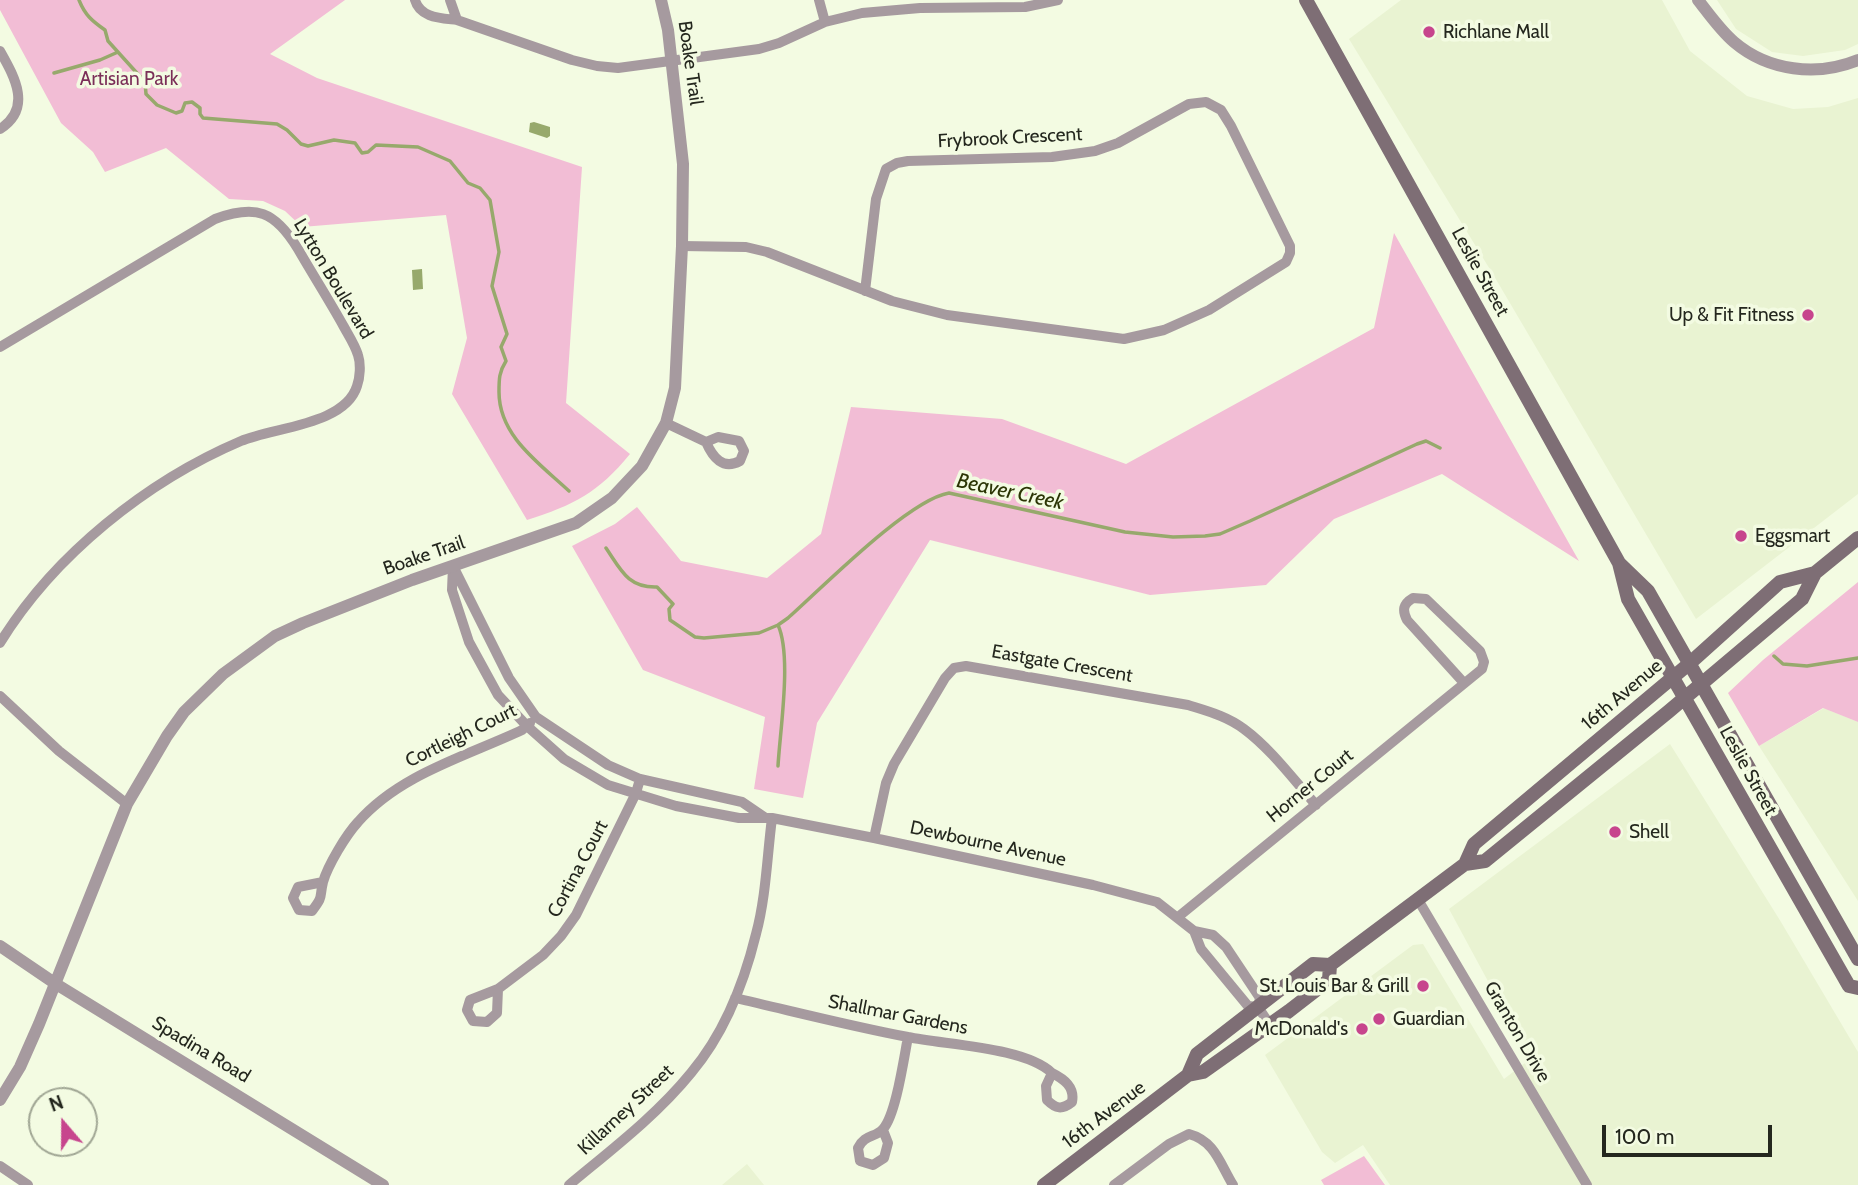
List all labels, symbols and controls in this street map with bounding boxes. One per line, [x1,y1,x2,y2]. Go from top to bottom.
street label: Boake Trail [673,19,707,107]
place label: Richlane Mall [1443,21,1549,43]
marker: Richlane Mall [1421,24,1437,40]
park label: Artisian Park [80,68,178,90]
street label: Frybrook Crescent [937,123,1083,153]
street label: Lytton Boulevard [288,215,378,343]
street label: Leslie Street [1446,223,1514,321]
place label: Up & Fit Fitness [1669,304,1794,326]
marker: Up & Fit Fitness [1800,307,1816,323]
water label: Beaver Creek [954,468,1066,516]
place label: Eggsmart [1755,525,1830,547]
marker: Eggsmart [1733,528,1749,544]
street label: Boake Trail [380,531,468,581]
street label: Eastgate Crescent [990,640,1134,688]
street label: 16th Avenue [1577,655,1667,735]
street label: Cortleigh Court [402,699,520,773]
street label: Leslie Street [1714,722,1782,820]
street label: Horner Court [1262,744,1358,828]
street label: Dewbourne Avenue [908,816,1068,872]
street label: Cortina Court [543,817,613,921]
place label: Shell [1629,821,1669,843]
marker: Shell [1607,824,1623,840]
place label: St. Louis Bar & Grill [1259,975,1409,997]
marker: St. Louis Bar & Grill [1415,978,1431,994]
street label: Granton Drive [1479,978,1555,1086]
street label: Shallmar Gardens [826,990,970,1040]
place label: Guardian [1393,1008,1465,1030]
marker: Guardian [1371,1011,1387,1027]
street label: Spadina Road [148,1012,254,1088]
place label: McDonald's [1255,1018,1348,1040]
marker: McDonald's [1354,1021,1370,1037]
street label: Killarney Street [574,1060,678,1160]
street label: 16th Avenue [1058,1076,1150,1154]
north arrow [28,1087,98,1157]
text: N [46,1091,67,1117]
scale bar [1606,1112,1776,1156]
text: 100 m [1615,1124,1674,1149]

